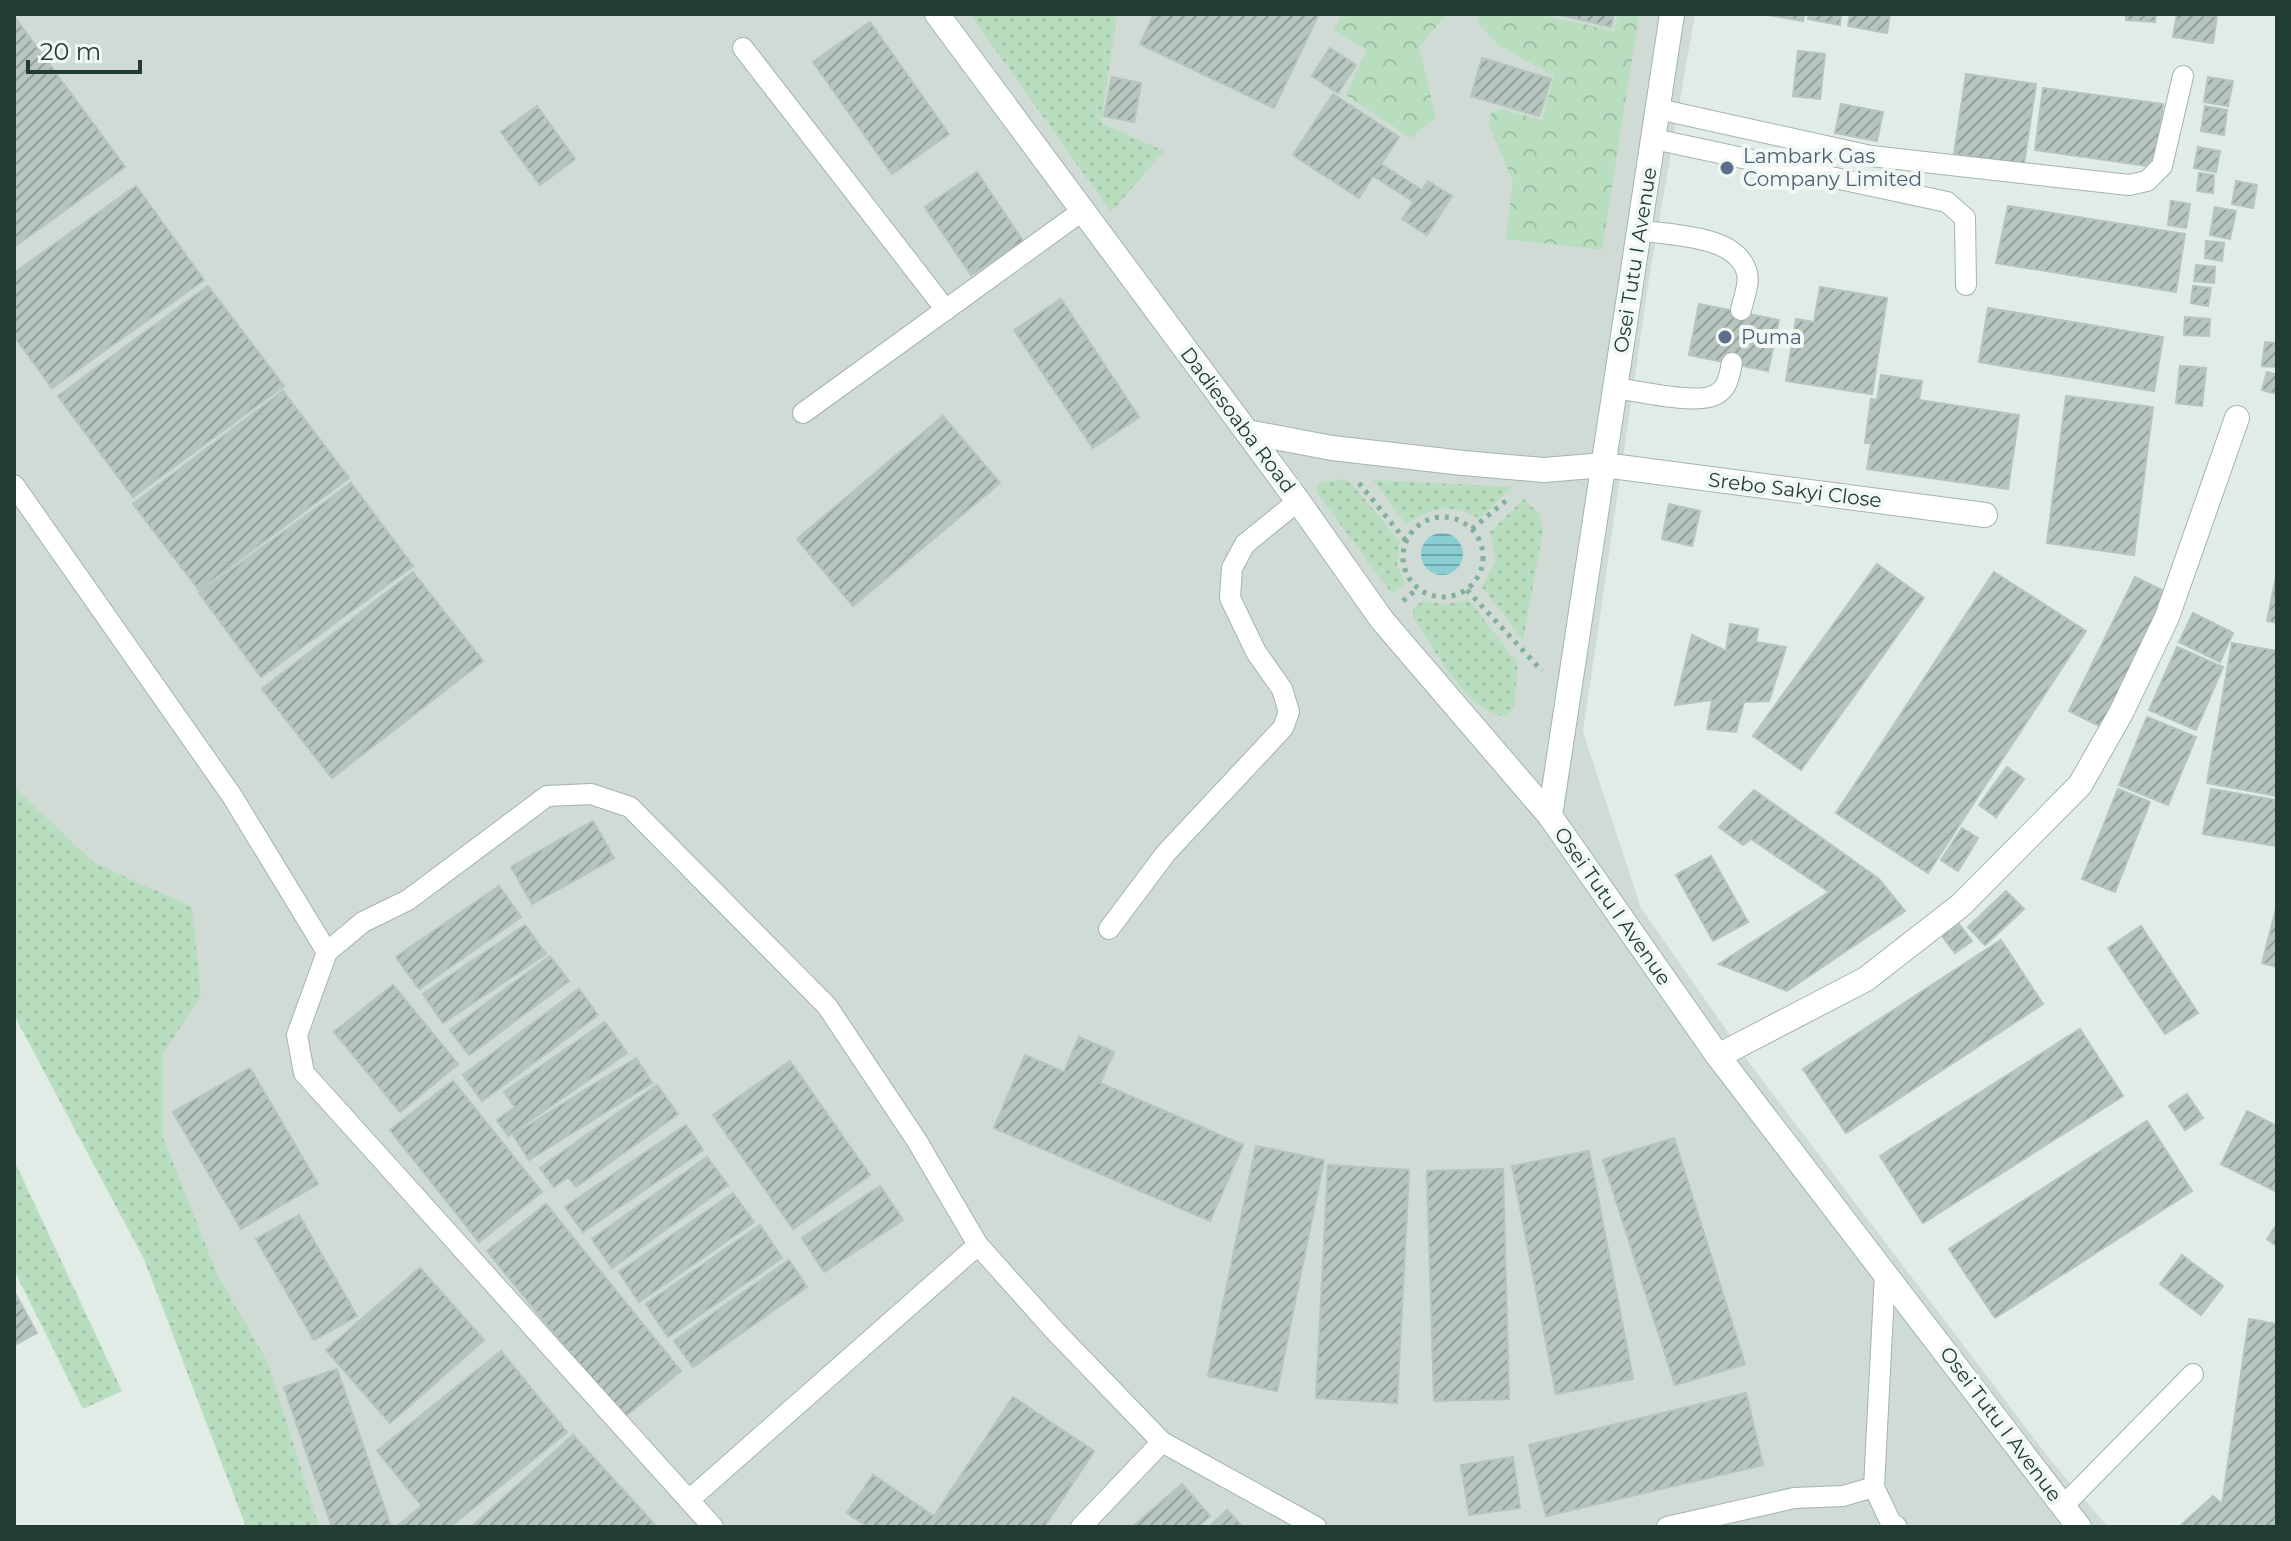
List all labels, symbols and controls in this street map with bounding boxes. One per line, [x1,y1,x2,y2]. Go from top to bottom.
scale bar [28,24,140,74]
text: 20 m [40,37,101,66]
place label: Lambark Gas Company Limited [1743,144,1922,191]
marker: Lambark Gas Company Limited [1718,159,1736,177]
street label: Osei Tutu I Avenue [1608,166,1662,354]
place label: Puma [1741,325,1802,349]
marker: Puma [1716,328,1734,346]
street label: Dadiesoaba Road [1175,342,1301,498]
street label: Srebo Sakyi Close [1707,467,1883,513]
street label: Osei Tutu I Avenue [1549,822,1677,990]
street label: Osei Tutu I Avenue [1935,1342,2067,1506]

